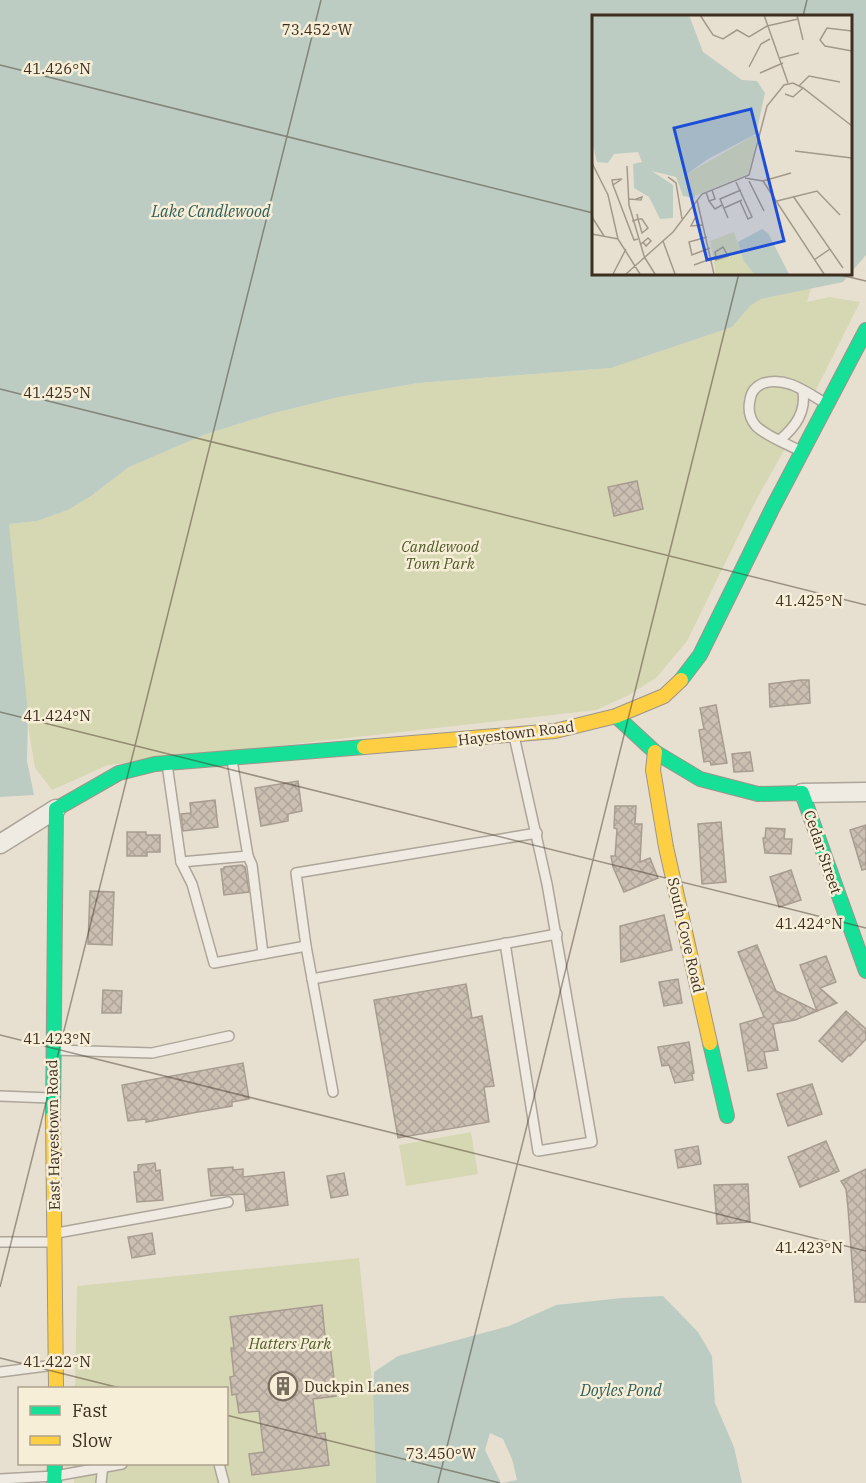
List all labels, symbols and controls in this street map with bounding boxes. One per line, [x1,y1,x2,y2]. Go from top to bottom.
inset map [592,15,851,274]
text: 73.452°W [282,20,353,39]
text: 41.426°N [23,59,91,78]
water label: Lake Candlewood [150,201,271,221]
text: 41.425°N [23,383,91,402]
park label: Candlewood Town Park [401,537,480,573]
text: 41.425°N [775,591,843,610]
text: 41.424°N [23,706,91,725]
street label: Hayestown Road [457,716,575,750]
street label: Cedar Street [800,808,846,896]
street label: South Cove Road [663,875,709,995]
text: 41.424°N [775,914,843,933]
text: 41.423°N [23,1029,91,1048]
street label: East Hayestown Road [42,1059,64,1211]
text: 41.423°N [775,1238,843,1257]
park label: Hatters Park [248,1334,331,1353]
text: 41.422°N [23,1352,91,1371]
building icon: Duckpin Lanes [267,1370,299,1402]
place label: Duckpin Lanes [304,1377,409,1396]
water label: Doyles Pond [579,1380,662,1400]
legend [18,1387,228,1465]
text: Fast [72,1399,107,1422]
text: Slow [72,1429,112,1452]
text: 73.450°W [406,1444,477,1463]

